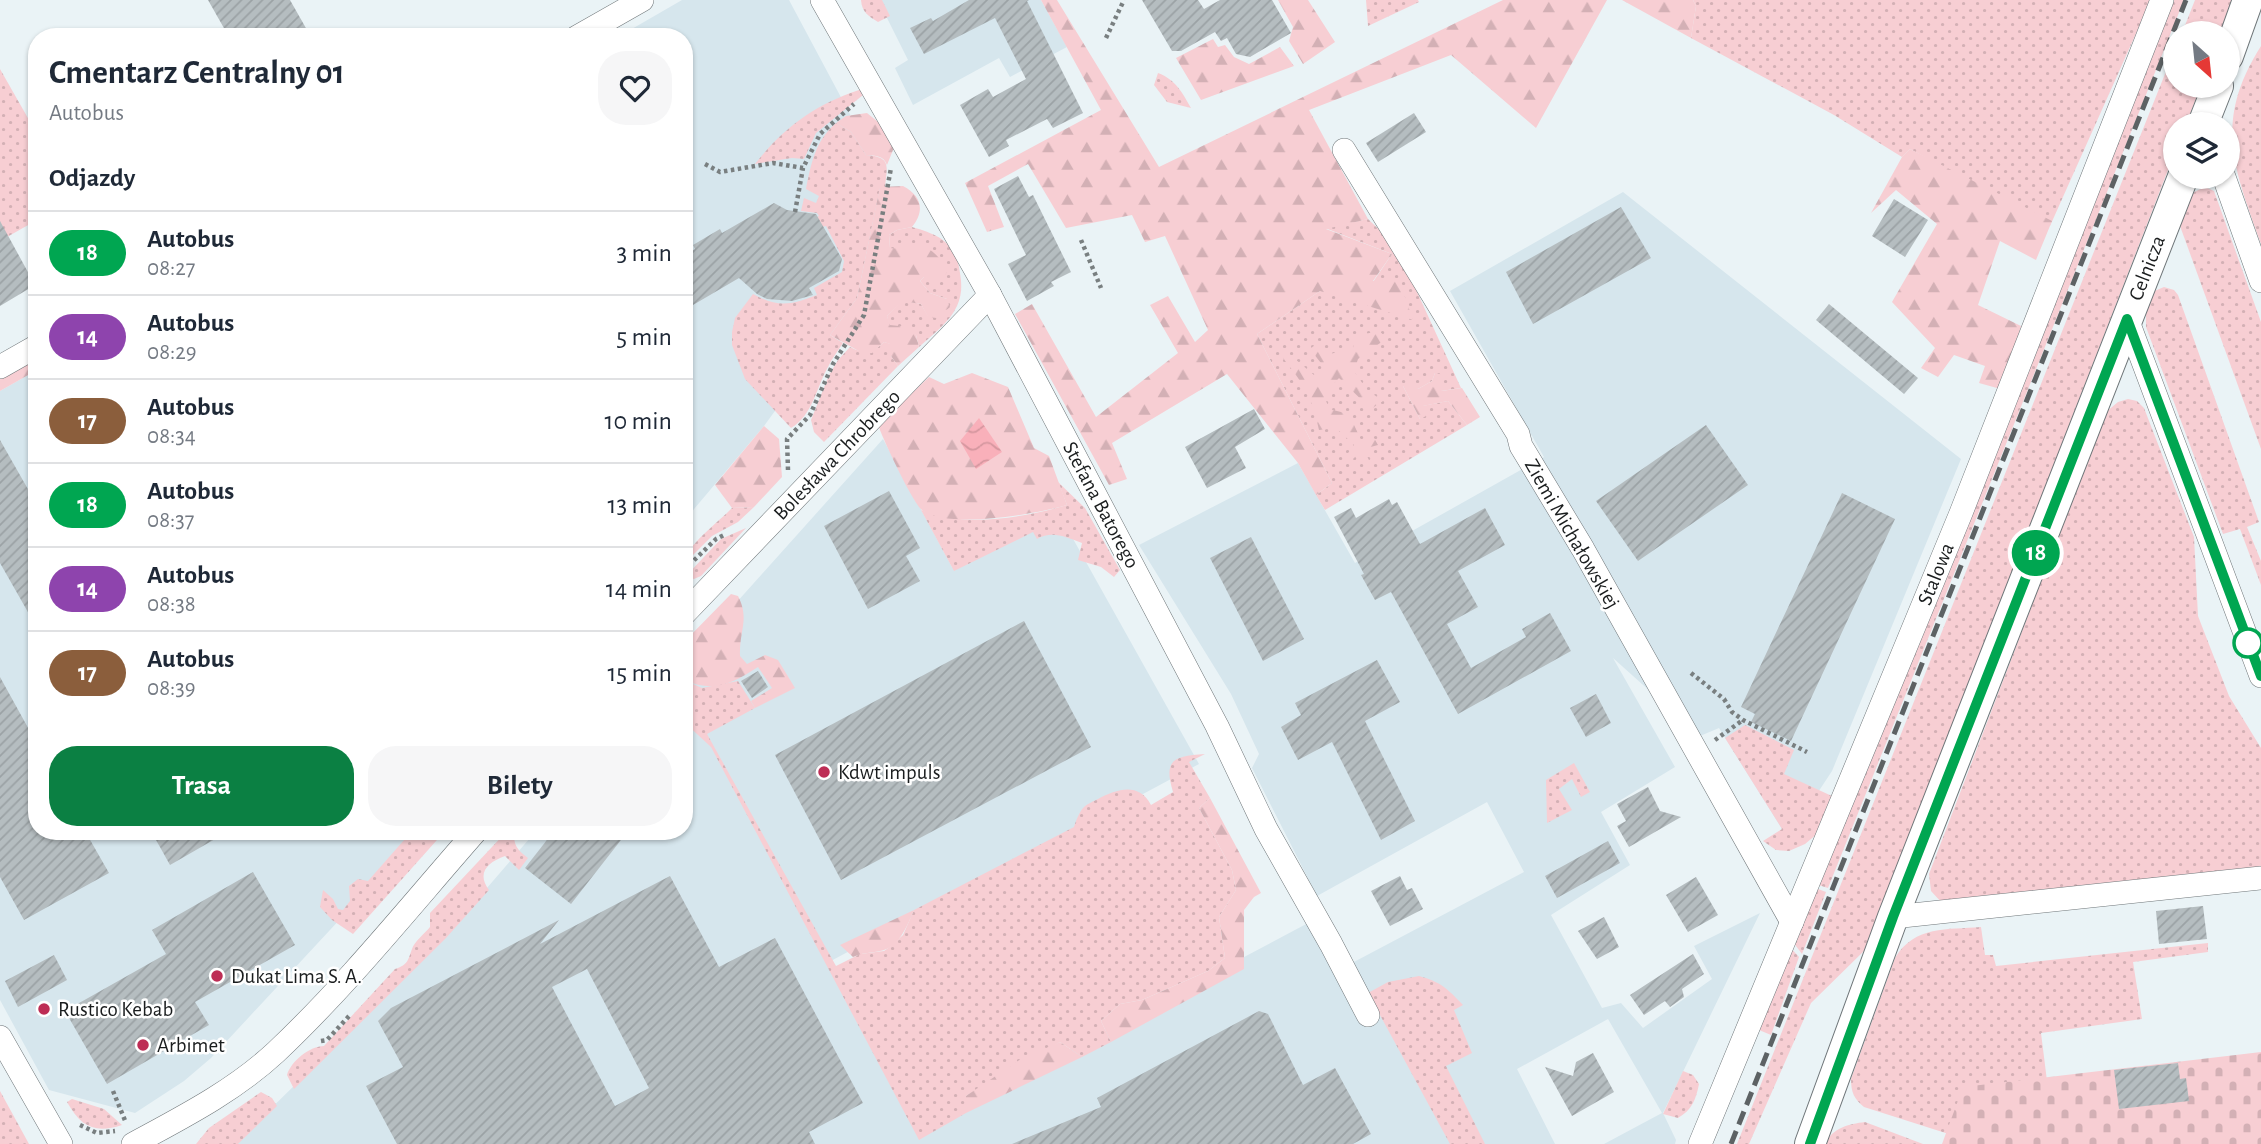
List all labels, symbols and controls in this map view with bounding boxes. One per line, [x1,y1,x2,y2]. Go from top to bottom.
north arrow [2163,21,2240,98]
map controls [2163,21,2240,189]
button: heart [598,51,672,125]
text: Cmentarz Centralny 01 [49,57,345,90]
text: Autobus [49,102,124,125]
button: layers [2163,112,2240,189]
text: Odjazdy [49,165,135,191]
text: Autobus [147,226,234,252]
street label: Celnicza [2125,232,2169,303]
text: 3 min [616,240,672,266]
text: 18 [77,241,98,265]
text: 08:27 [147,257,195,280]
text: Autobus [147,310,234,336]
text: 5 min [616,324,672,350]
text: 14 [77,325,98,349]
text: 08:29 [147,341,197,364]
street label: Bolesława Chrobrego [770,386,904,524]
text: Autobus [147,394,234,420]
text: 10 min [605,408,672,434]
text: 17 [78,409,97,433]
text: 08:34 [147,425,196,448]
street label: Stefana Batorego [1059,438,1143,572]
street label: Ziemi Michałowskiej [1521,456,1623,612]
text: Autobus [147,478,234,504]
text: 13 min [608,492,672,518]
text: 18 [77,493,98,517]
text: 08:37 [147,509,194,532]
line badge: 18 [2004,530,2068,576]
street label: Stalowa [1914,540,1958,608]
text: 18 [2026,541,2046,565]
text: Autobus [147,562,234,588]
text: 14 min [606,576,672,602]
text: 14 [77,577,98,601]
text: 08:38 [147,593,196,616]
unlabelled marker [2233,628,2261,658]
text: Autobus [147,646,234,672]
text: 15 min [607,660,672,686]
text: 17 [78,661,97,685]
text: 08:39 [147,677,196,700]
button: Trasa [49,746,354,826]
button: Bilety [368,746,672,826]
place label: Kdwt impuls [838,762,940,783]
marker: Kdwt impuls [816,764,832,780]
place label: Dukat Lima S. A. [231,966,362,987]
marker: Dukat Lima S. A. [209,968,225,984]
place label: Rustico Kebab [58,999,173,1020]
marker: Rustico Kebab [36,1001,52,1017]
place label: Arbimet [157,1035,225,1056]
marker: Arbimet [135,1037,151,1053]

